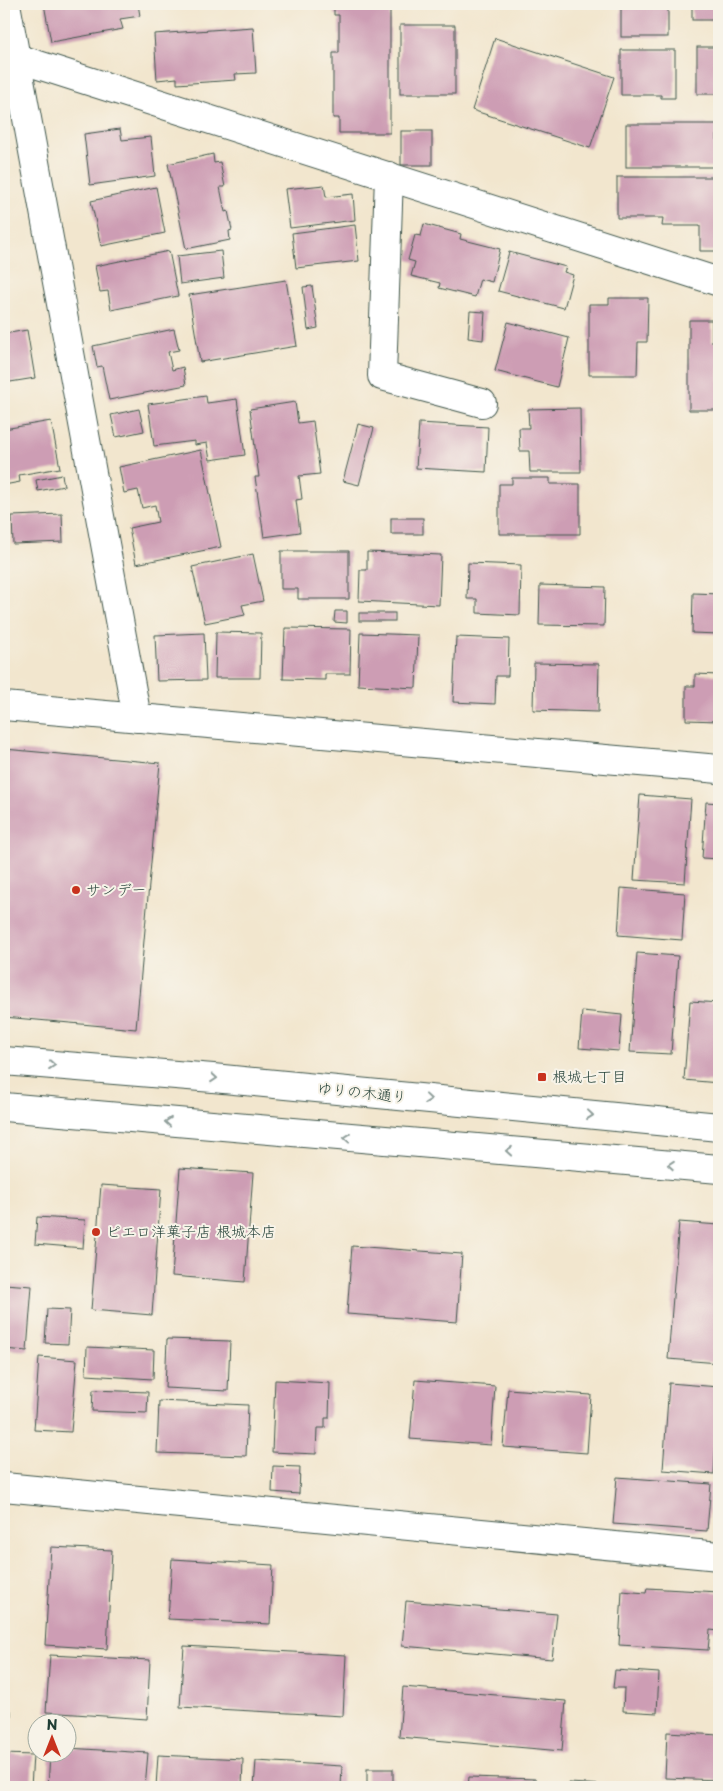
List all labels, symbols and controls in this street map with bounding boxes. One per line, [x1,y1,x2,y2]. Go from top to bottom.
place label: サンデー [86,877,147,900]
marker: サンデー [70,884,82,896]
one-way arrow [49,1059,57,1070]
place label: 根城七丁目 [552,1064,627,1087]
marker: 根城七丁目 [536,1071,548,1083]
one-way arrow [211,1073,219,1084]
street label: ゆりの木通り [316,1075,408,1108]
one-way arrow [425,1093,433,1104]
one-way arrow [586,1109,594,1120]
one-way arrow [163,1117,171,1128]
one-way arrow [343,1132,351,1143]
one-way arrow [504,1146,512,1157]
one-way arrow [666,1160,674,1171]
place label: ピエロ洋菓子店 根城本店 [106,1219,276,1242]
marker: ピエロ洋菓子店 根城本店 [90,1226,102,1238]
north arrow [28,1714,78,1764]
text: N [46,1714,58,1735]

